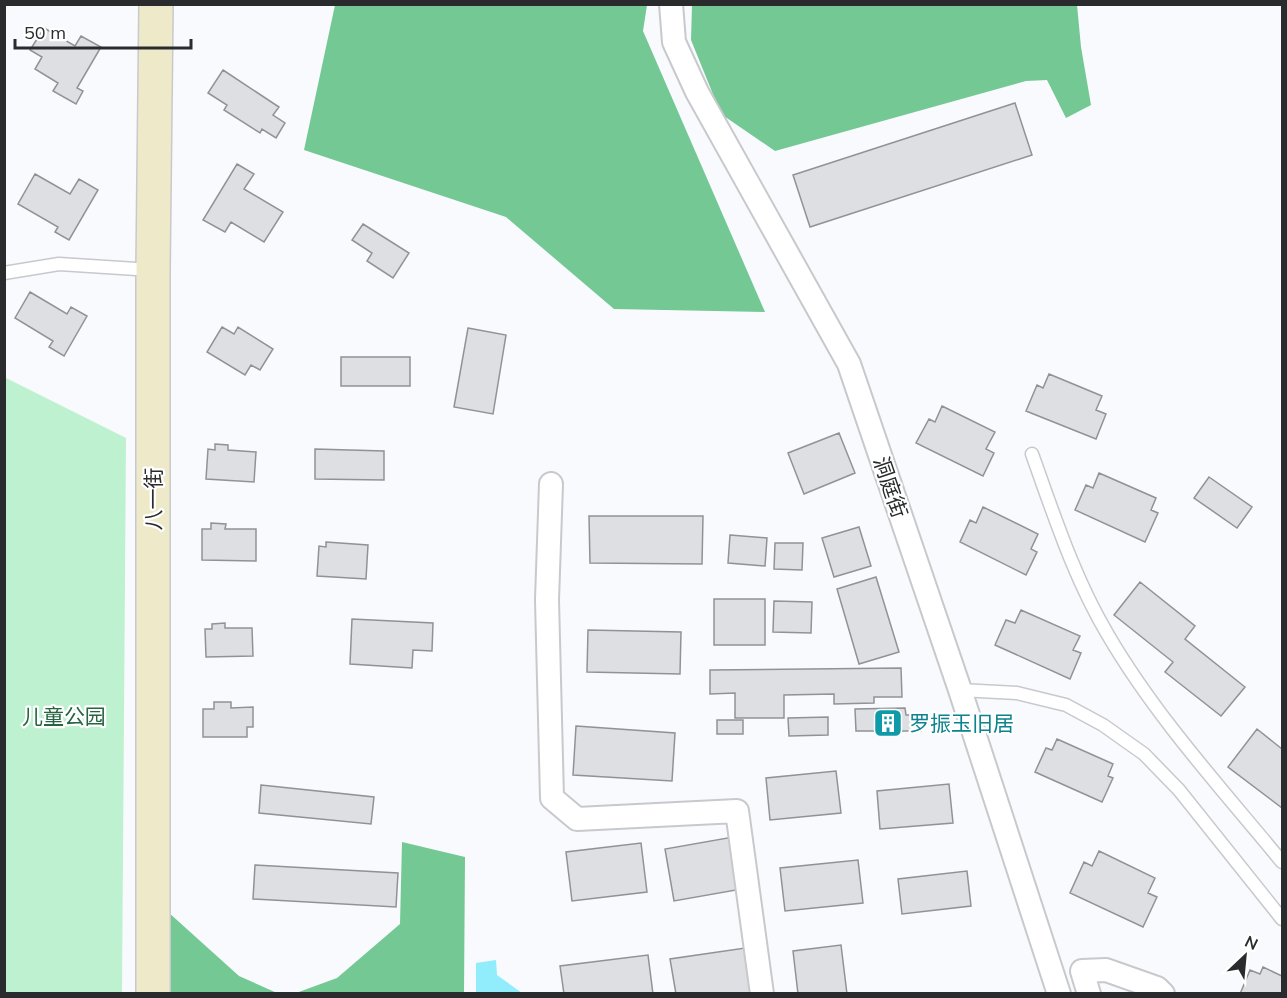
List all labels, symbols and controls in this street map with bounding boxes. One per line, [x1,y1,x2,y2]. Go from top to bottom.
scale bar [15,12,190,50]
text: 50 m [24,21,66,44]
street label: 洞庭街 [868,453,914,521]
street label: 八一街 [140,468,166,531]
park label: 儿童公园 [22,703,106,729]
building icon: 罗振玉旧居 [872,707,904,739]
place label: 罗振玉旧居 [909,710,1014,736]
north arrow [1215,926,1275,986]
text: N [1242,931,1261,954]

